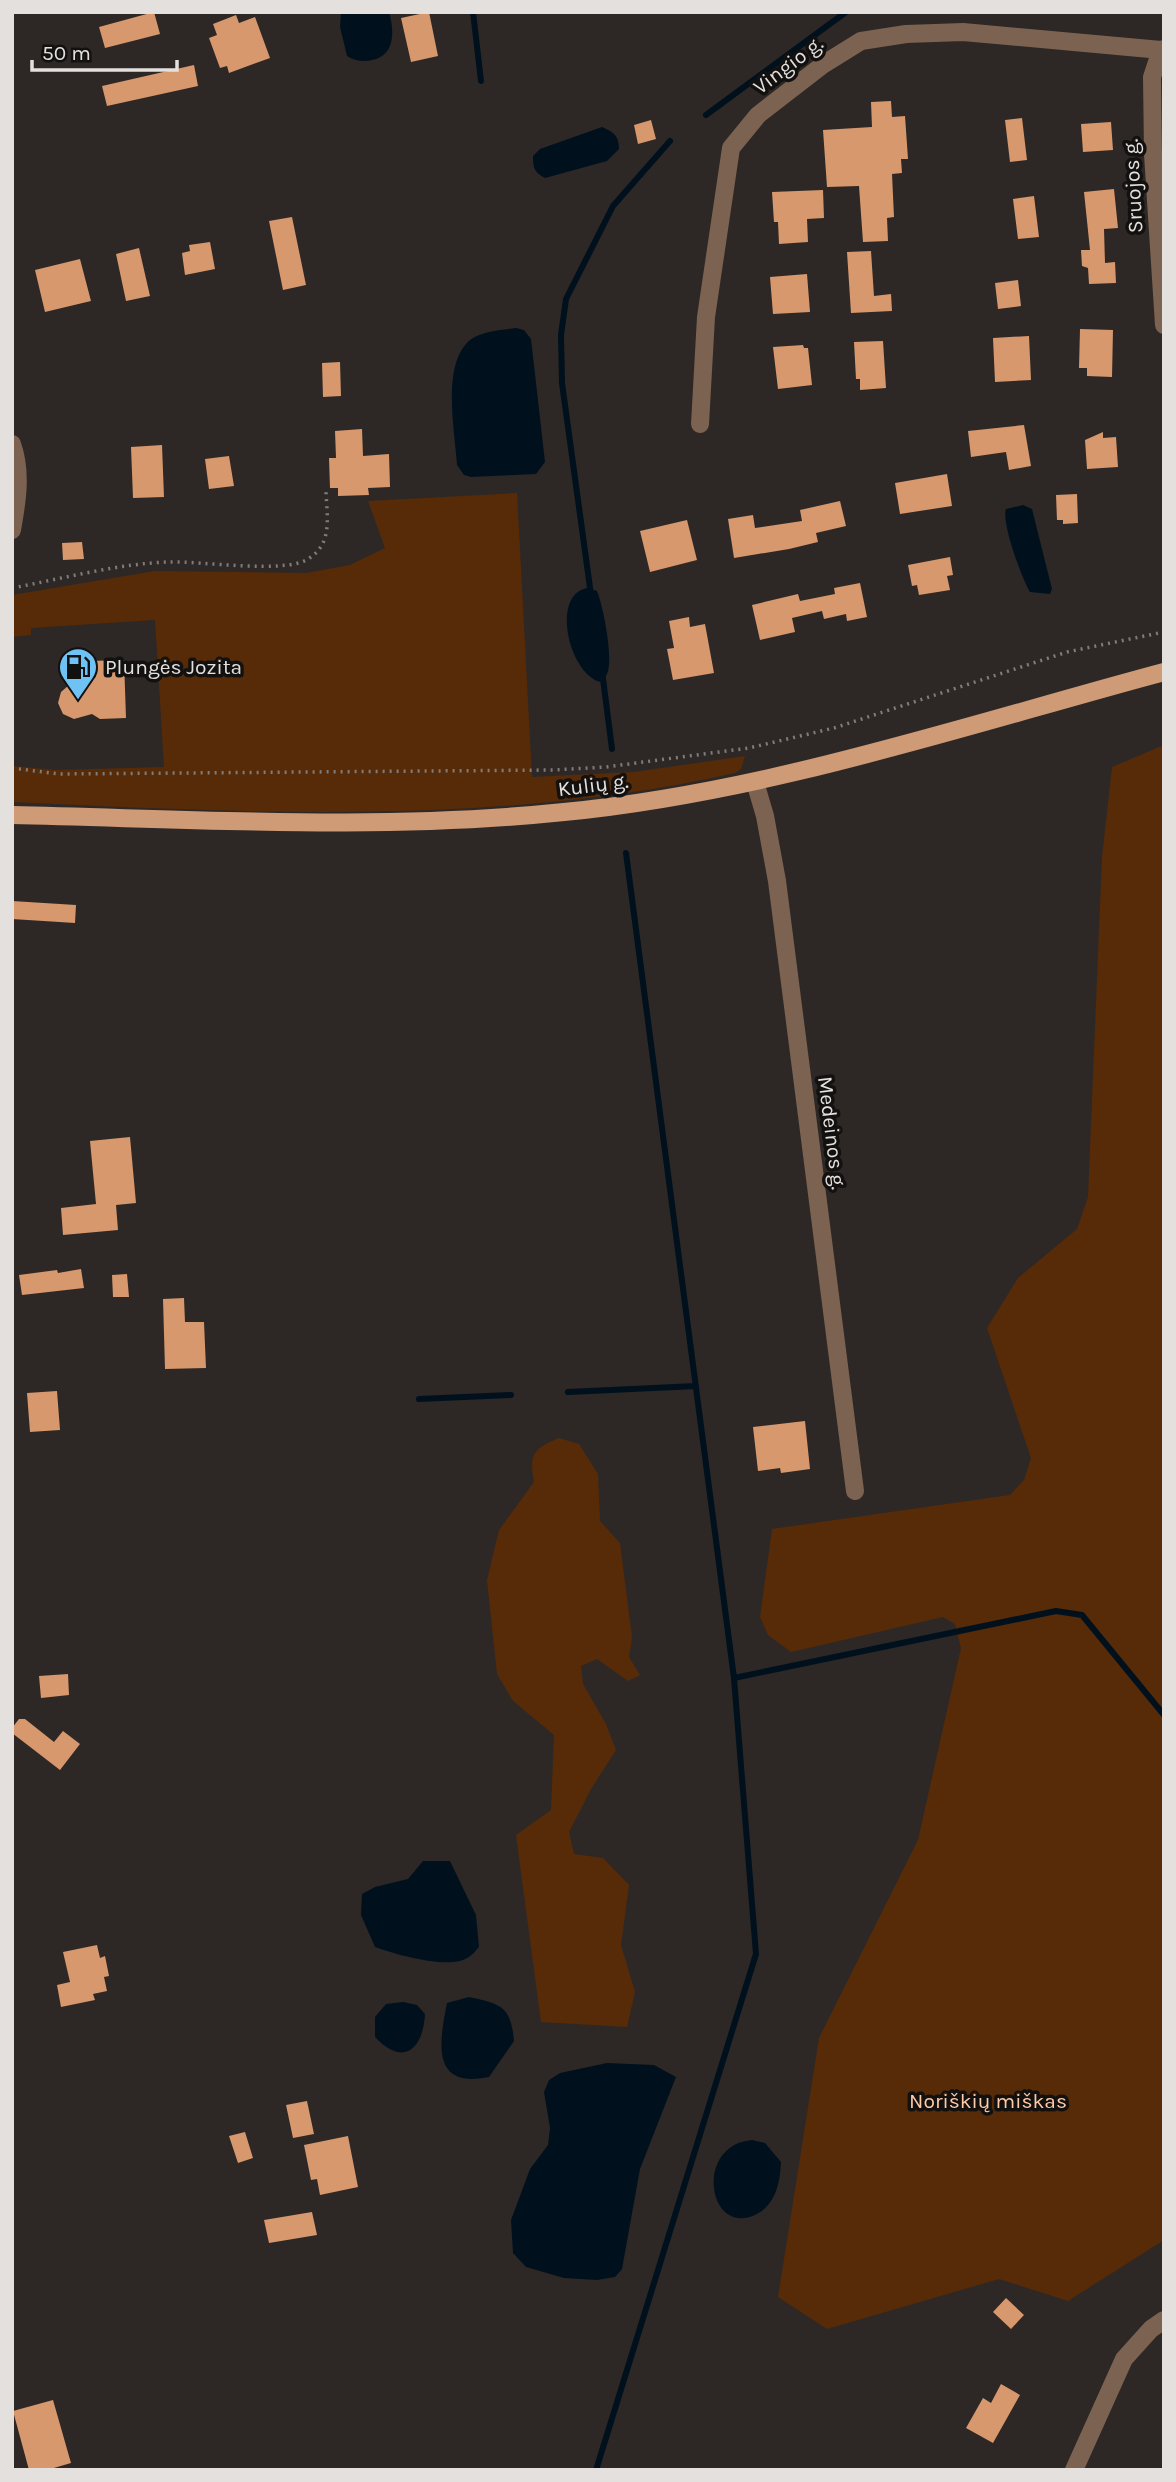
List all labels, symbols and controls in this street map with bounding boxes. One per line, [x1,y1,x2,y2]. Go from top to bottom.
scale bar [32,28,177,72]
street label: Vingio g. [748,31,828,99]
text: 50 m [42,41,91,65]
street label: Sruojos g. [1119,138,1147,234]
fuel station icon: Plungės Jozita [57,646,99,701]
place label: Plungės Jozita [105,655,242,679]
street label: Kulių g. [556,769,630,801]
street label: Medeinos g. [813,1075,851,1191]
park label: Noriškių miškas [909,2089,1067,2113]

